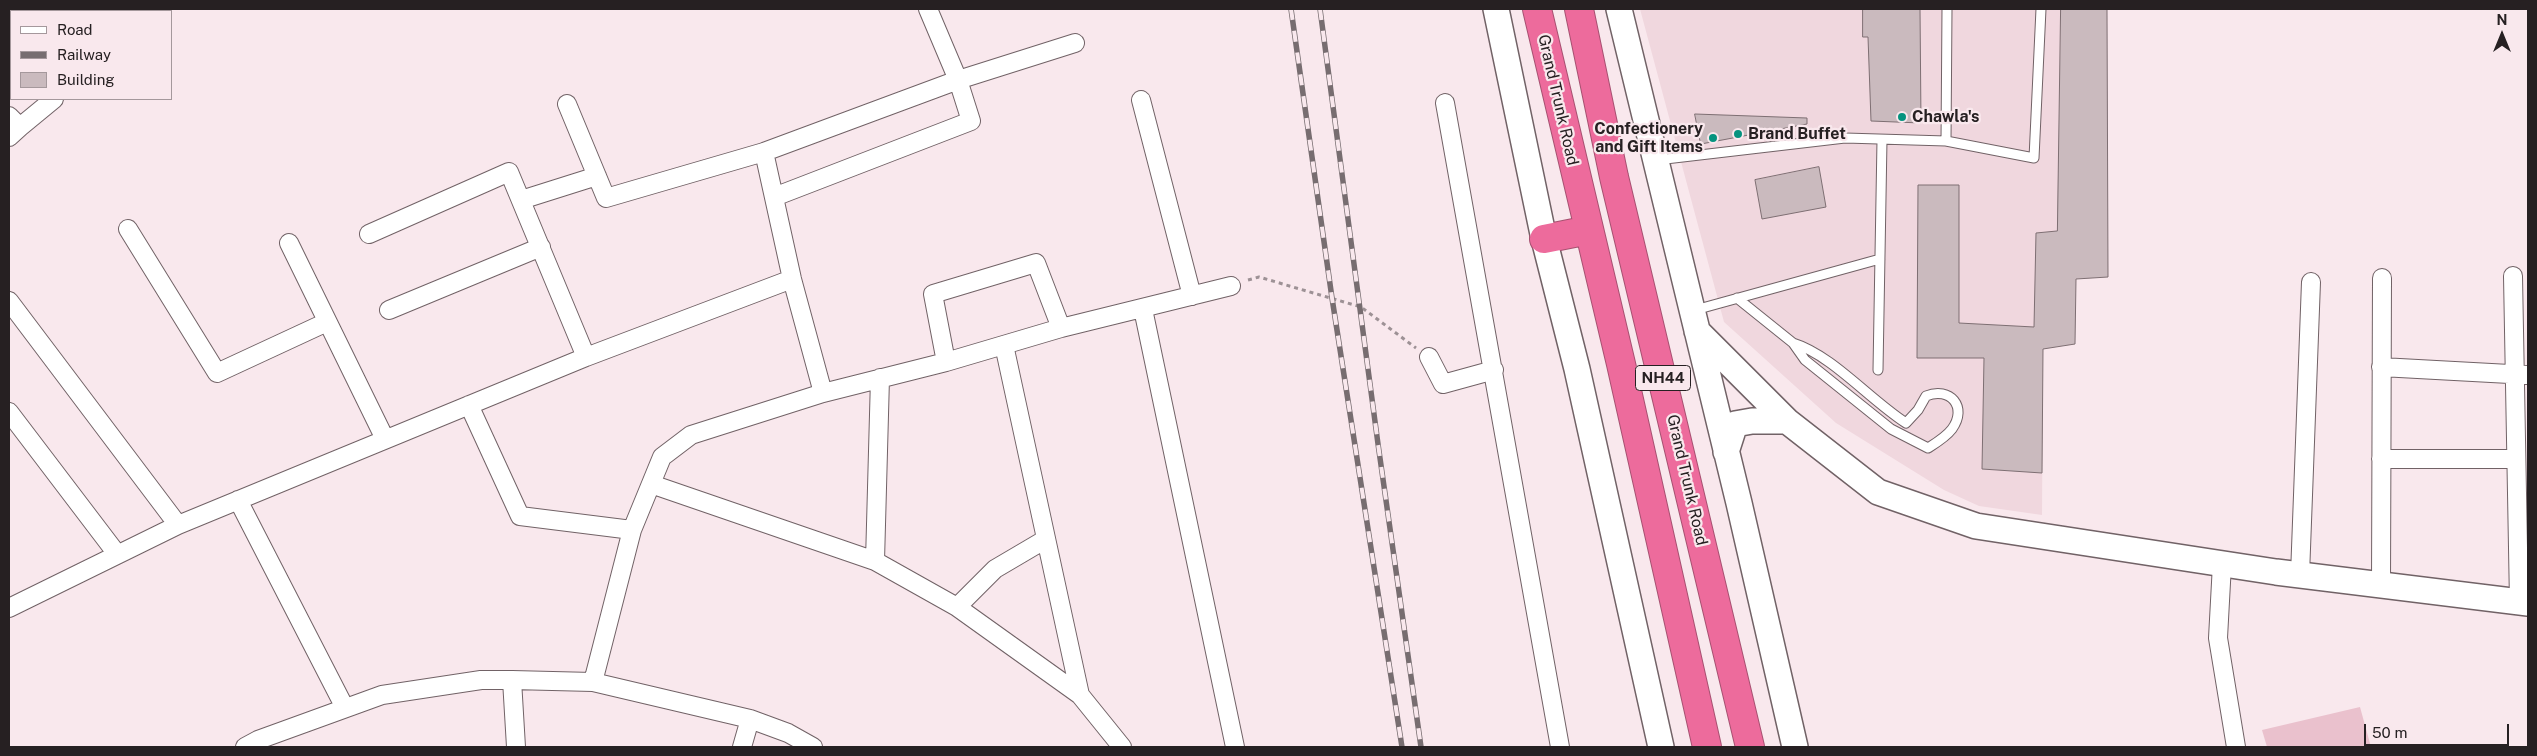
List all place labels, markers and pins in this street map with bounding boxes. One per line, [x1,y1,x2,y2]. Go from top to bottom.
place label: Chawla's [1912,107,1979,127]
marker: Chawla's [1896,111,1908,123]
place label: Confectionery and Gift Items [1594,119,1703,157]
place label: Brand Buffet [1748,124,1846,144]
marker: Brand Buffet [1732,128,1744,140]
marker: Confectionery and Gift Items [1707,132,1719,144]

